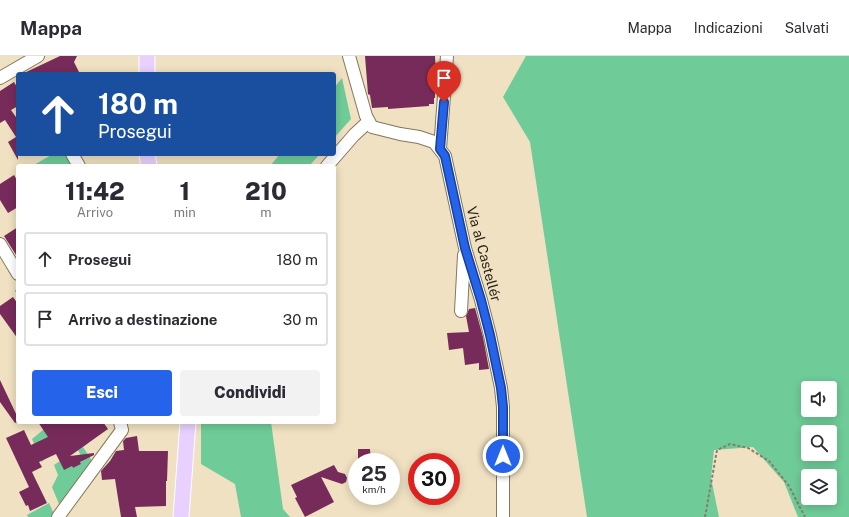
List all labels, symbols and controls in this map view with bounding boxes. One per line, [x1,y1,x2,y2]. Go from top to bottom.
text: Mappa [20,17,82,39]
text: Mappa [627,20,672,36]
text: Indicazioni [694,20,763,36]
text: Salvati [785,20,829,36]
pin [427,61,461,102]
icon: arrive [433,67,455,89]
text: 180 m [98,87,178,120]
icon: ahead [32,88,84,140]
text: Prosegui [98,121,172,142]
text: 11:42 [65,177,125,205]
text: 1 [180,177,190,205]
text: 210 [245,177,287,205]
text: Arrivo [77,205,113,220]
text: min [174,205,196,220]
text: m [260,205,272,220]
street label: Via al Castellér [464,205,504,303]
icon: ahead [34,248,56,270]
text: Prosegui [68,251,131,268]
text: 180 m [276,251,318,268]
icon: arrive [34,308,56,330]
text: Arrivo a destinazione [68,311,217,328]
text: 30 m [283,311,318,328]
button: Esci [32,370,172,416]
button: Condividi [180,370,320,416]
map controls [801,381,837,505]
button: sound [801,381,837,417]
button: search [801,425,837,461]
position arrow [482,435,524,477]
speed limit sign: 30 [408,453,460,505]
text: 25 [361,462,387,486]
button: layers [801,469,837,505]
text: km/h [362,483,386,495]

